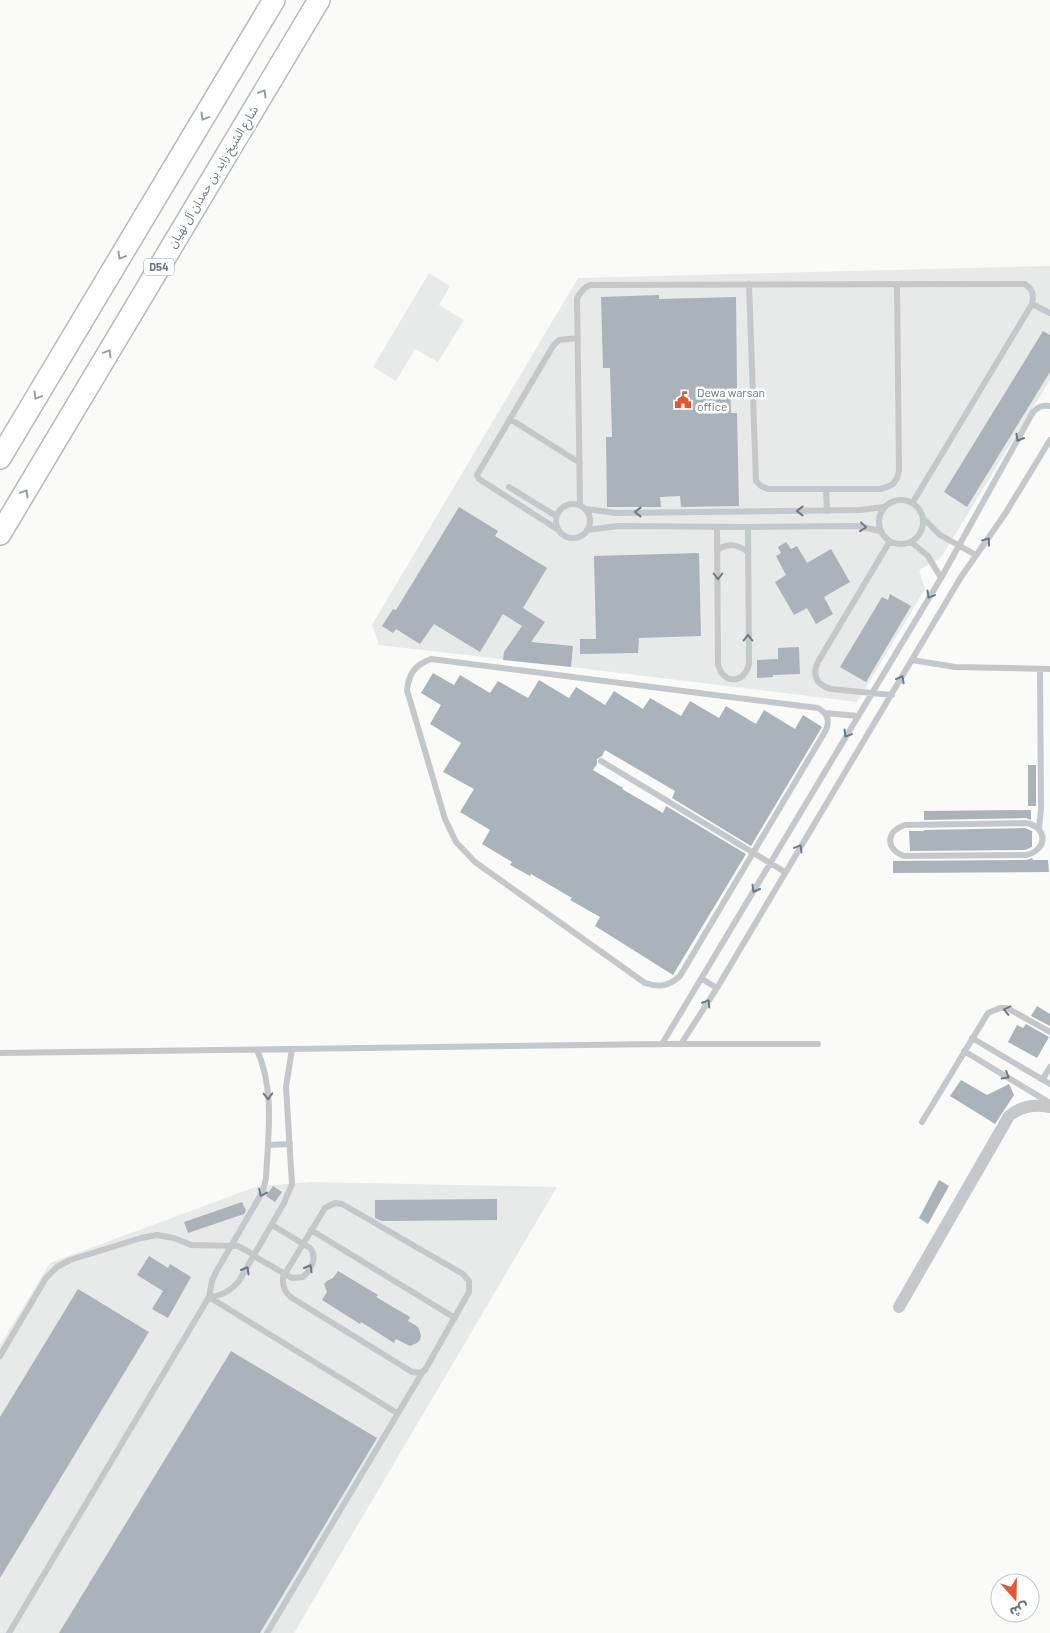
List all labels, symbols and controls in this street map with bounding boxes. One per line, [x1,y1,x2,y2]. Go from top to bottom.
one-way arrow [257,90,267,99]
street label: شارع الشيخ زايد بن حمدان آل نهيان [164,103,263,252]
one-way arrow [201,111,211,120]
one-way arrow [117,251,127,260]
road number: D54 [144,258,174,276]
one-way arrow [102,349,112,358]
place label: Dewa warsan office [697,385,765,413]
one-way arrow [34,390,44,399]
public building icon: Dewa warsan office [673,390,693,410]
one-way arrow [1015,432,1025,441]
one-way arrow [19,489,29,498]
one-way arrow [796,506,804,516]
one-way arrow [634,507,642,517]
one-way arrow [859,521,867,532]
one-way arrow [981,538,989,547]
one-way arrow [712,572,723,580]
one-way arrow [927,589,937,598]
one-way arrow [743,633,754,641]
one-way arrow [895,675,905,684]
one-way arrow [844,729,854,738]
one-way arrow [793,845,803,854]
one-way arrow [751,883,761,892]
one-way arrow [701,999,710,1009]
one-way arrow [1003,1005,1011,1016]
one-way arrow [1000,1070,1009,1080]
one-way arrow [262,1093,273,1101]
one-way arrow [257,1188,268,1197]
one-way arrow [302,1265,312,1274]
one-way arrow [239,1266,249,1275]
north arrow [990,1573,1040,1623]
text: ش [1008,1599,1032,1622]

